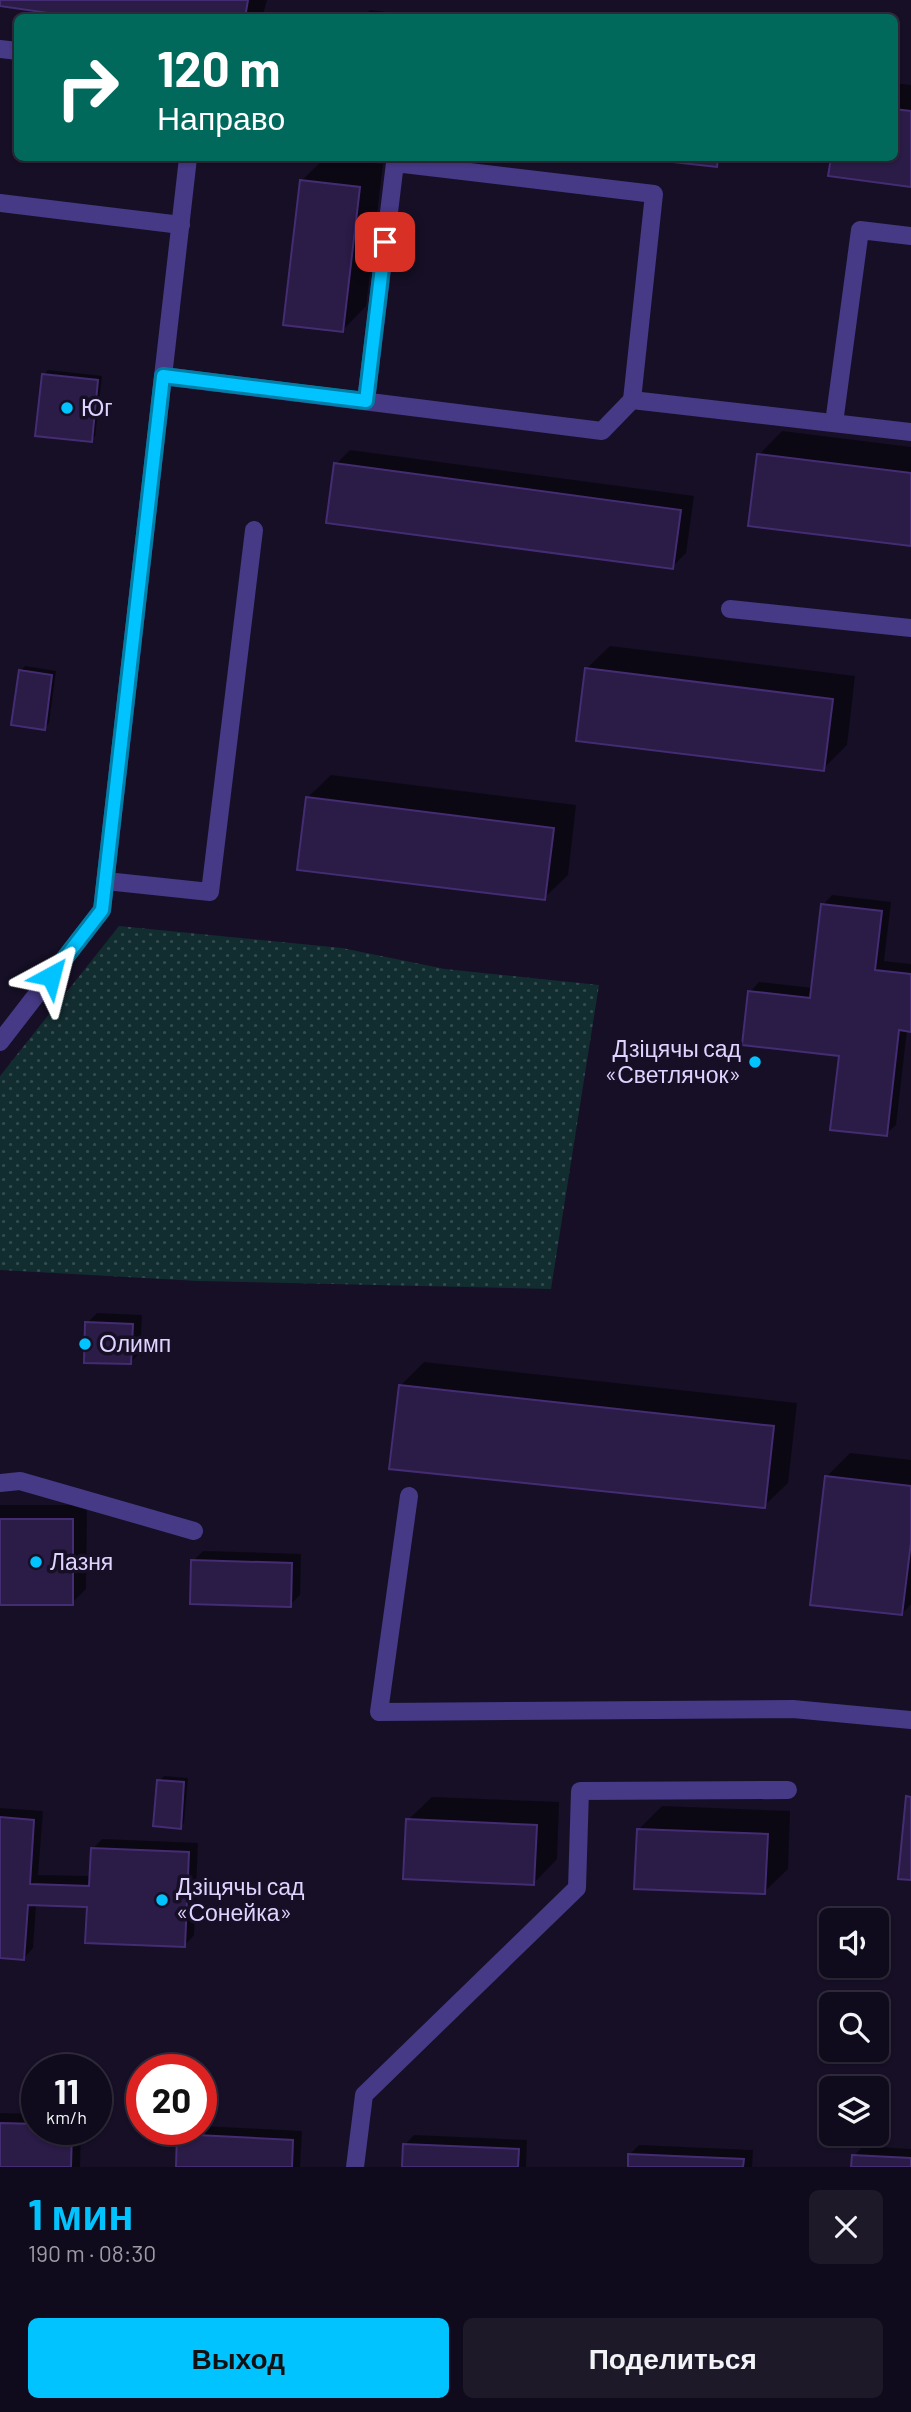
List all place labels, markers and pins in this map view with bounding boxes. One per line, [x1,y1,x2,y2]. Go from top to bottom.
pin [355,212,415,272]
place label: Юг [81,393,113,421]
marker: Юг [59,400,75,416]
place label: Дзіцячы сад «Светлячок» [605,1034,742,1088]
marker: Дзіцячы сад «Светлячок» [747,1054,763,1070]
place label: Олимп [99,1329,171,1357]
marker: Олимп [77,1336,93,1352]
place label: Лазня [50,1547,113,1575]
marker: Лазня [28,1554,44,1570]
place label: Дзіцячы сад «Сонейка» [176,1872,305,1926]
marker: Дзіцячы сад «Сонейка» [154,1892,170,1908]

